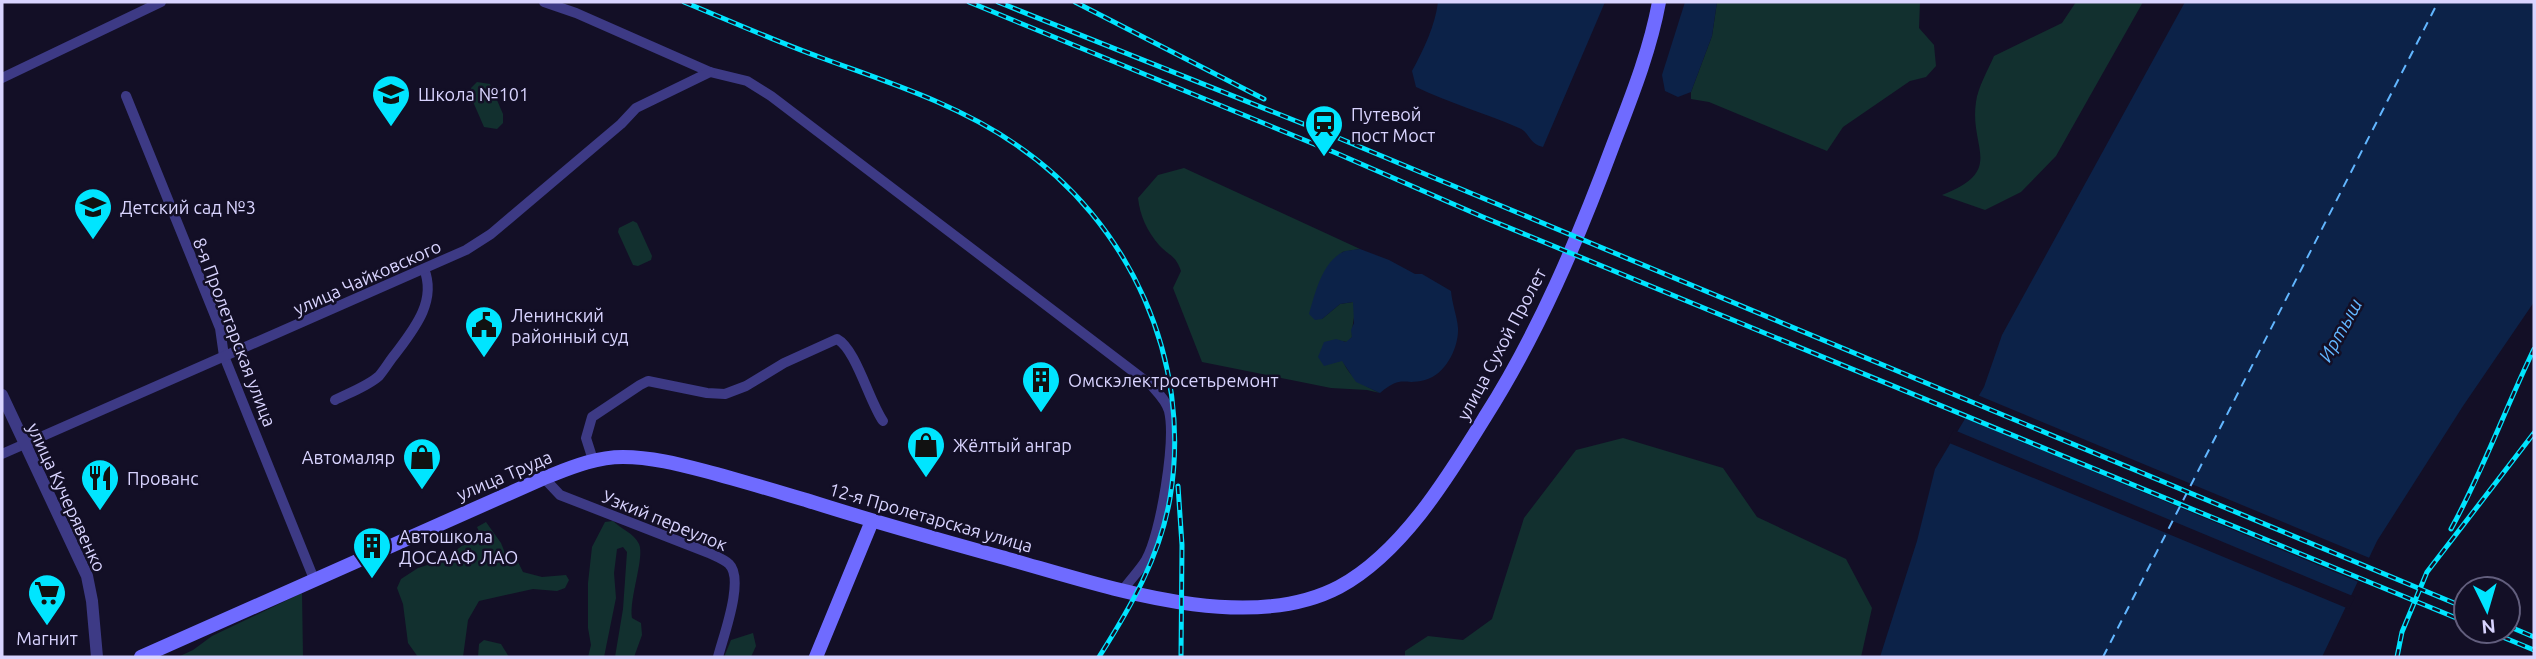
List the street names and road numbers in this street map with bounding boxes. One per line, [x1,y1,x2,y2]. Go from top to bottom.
street label: 8-я Пролетарская улица [190,235,280,429]
street label: улица Чайковского [290,235,444,319]
street label: улица Сухой Пролет [1452,264,1550,424]
street label: улица Кучерявенко [24,419,110,575]
street label: улица Труда [453,446,555,504]
street label: 12-я Пролетарская улица [827,478,1035,556]
street label: Узкий переулок [600,486,730,554]

